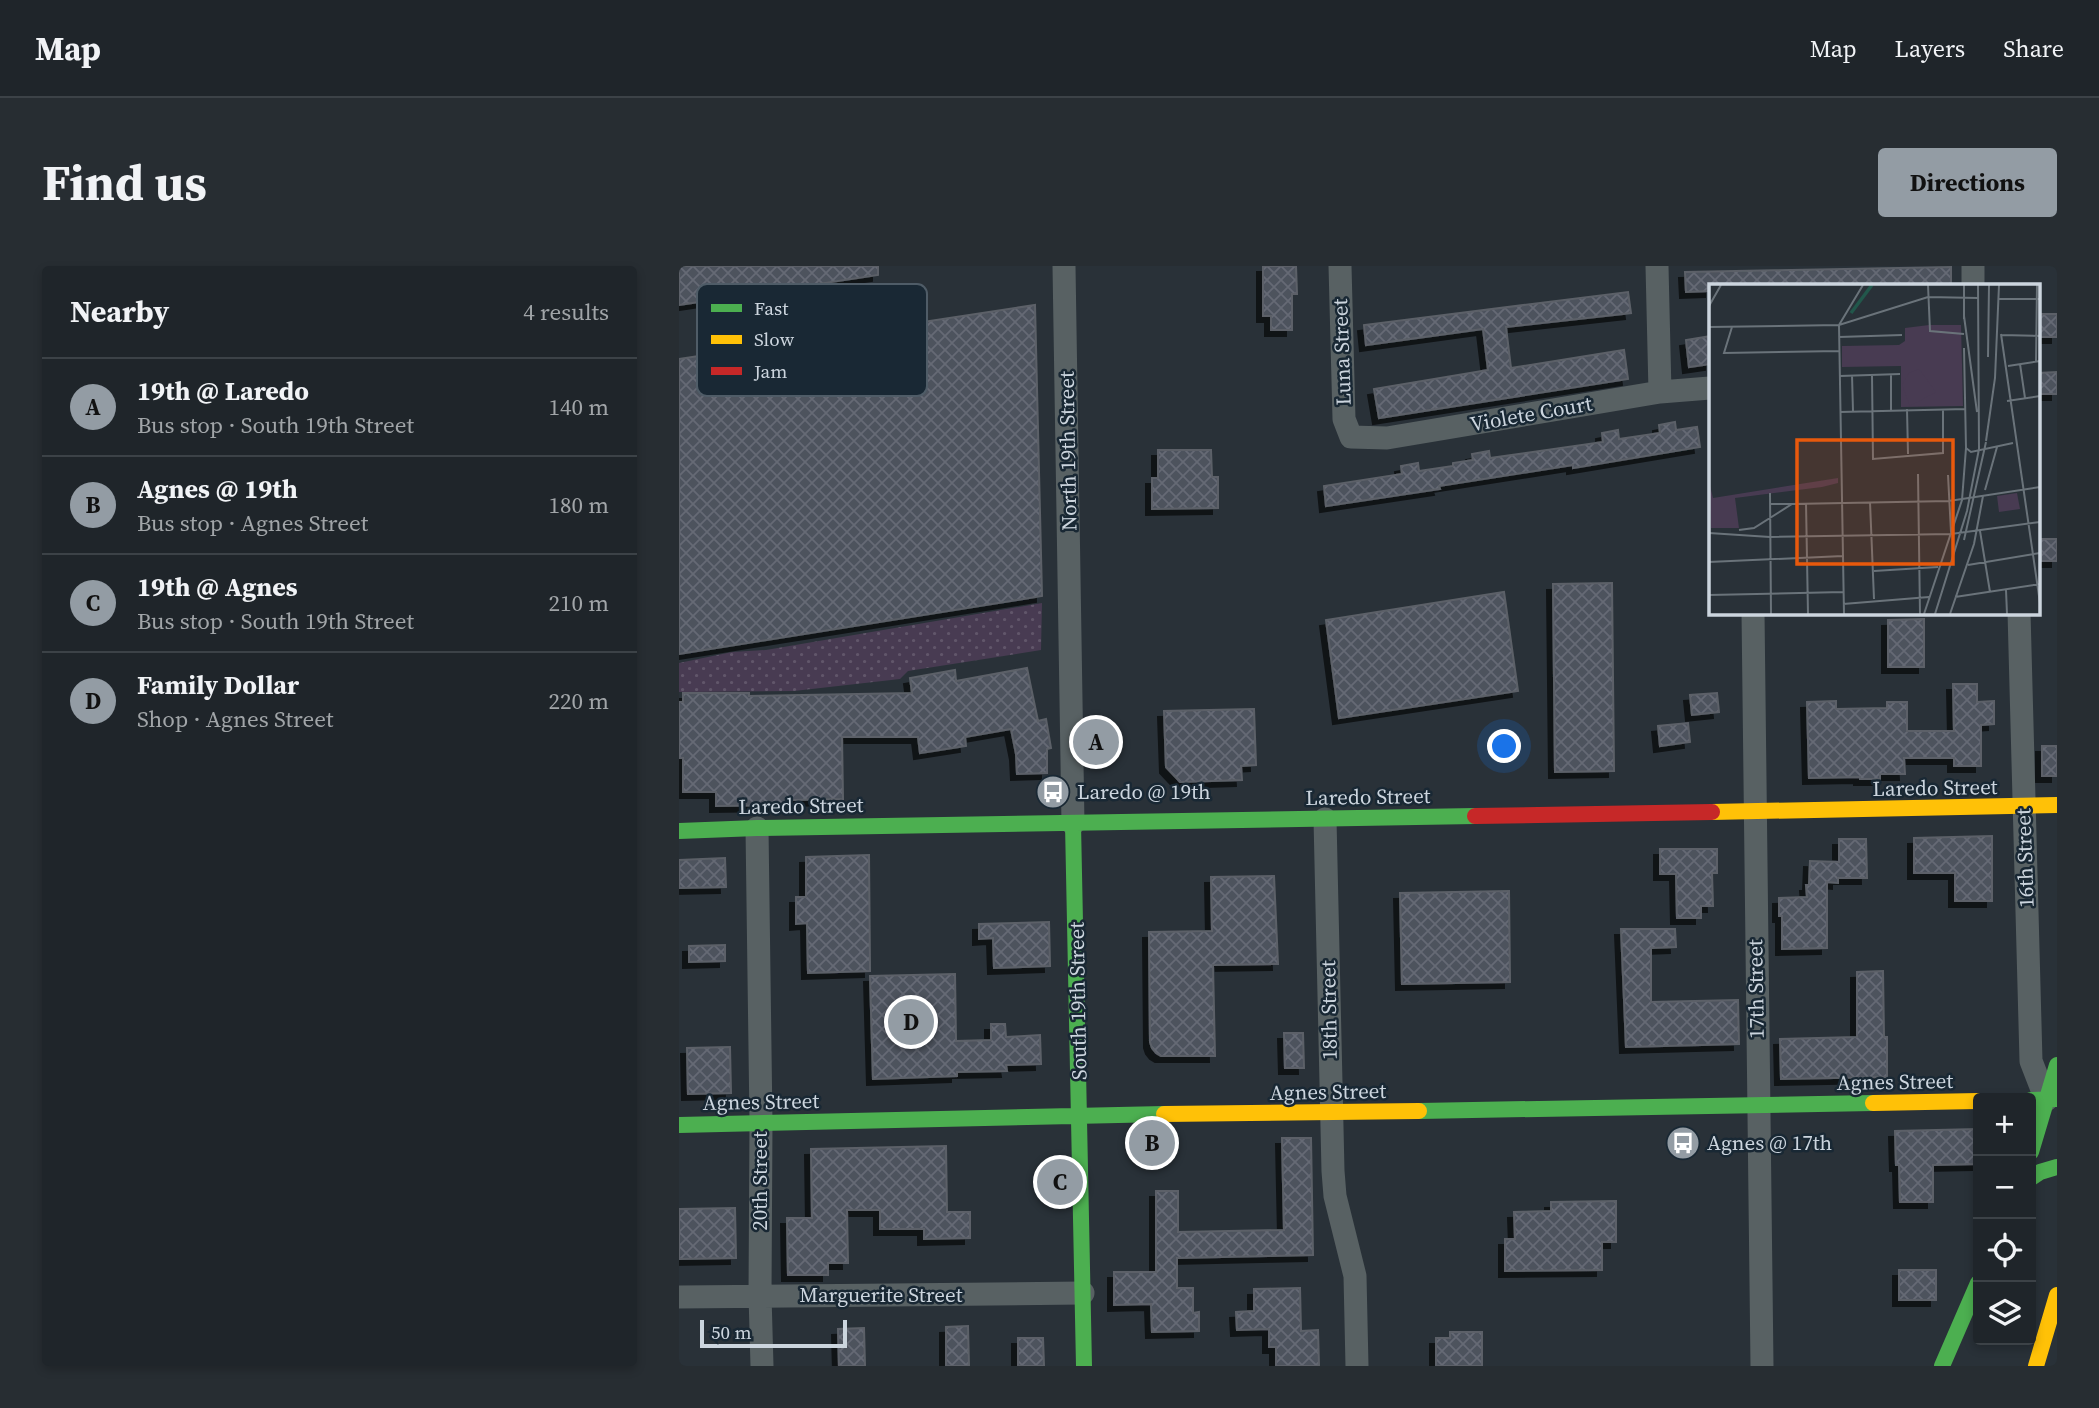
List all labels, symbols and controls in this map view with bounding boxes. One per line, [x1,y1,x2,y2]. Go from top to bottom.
text: Map [35,26,101,71]
text: Map [1810,32,1857,65]
text: Layers [1895,32,1965,65]
text: Share [2003,32,2064,65]
button: Directions [1878,148,2057,217]
text: Find us [42,149,207,216]
legend [697,284,927,396]
inset map [1709,284,2039,614]
text: Nearby [70,291,169,332]
text: Fast [754,295,789,321]
text: 4 results [523,296,609,328]
street label: Luna Street [1325,298,1358,406]
text: Slow [754,326,795,352]
text: Jam [753,358,787,384]
street label: North 19th Street [1052,371,1083,531]
text: 19th @ Laredo [137,373,309,409]
street label: Violete Court [1468,388,1594,439]
text: A [85,391,101,423]
text: 140 m [548,391,609,423]
text: Bus stop · South 19th Street [137,409,414,441]
text: Agnes @ 19th [137,471,298,507]
text: B [86,489,100,521]
text: 180 m [548,489,609,521]
text: Bus stop · Agnes Street [137,507,368,539]
text: 19th @ Agnes [137,569,298,605]
text: C [86,587,100,619]
text: 210 m [548,587,609,619]
text: Bus stop · South 19th Street [137,605,414,637]
text: Family Dollar [137,667,299,703]
text: D [85,685,101,717]
text: 220 m [548,685,609,717]
text: Shop · Agnes Street [137,703,333,735]
pin: A [1073,716,1119,768]
your location [1487,729,1521,763]
street label: Laredo Street [1872,772,1998,803]
bus stop icon: Laredo @ 19th [1034,773,1072,811]
place label: Laredo @ 19th [1077,777,1211,806]
street label: Laredo Street [1305,781,1431,812]
street label: Laredo Street [738,790,864,821]
street label: 16th Street [2008,808,2041,908]
street label: South 19th Street [1062,921,1093,1080]
street label: 17th Street [1740,939,1771,1039]
street label: 18th Street [1313,960,1344,1060]
pin: D [888,996,934,1048]
street label: Agnes Street [1836,1066,1954,1097]
street label: Agnes Street [1269,1076,1387,1107]
street label: Agnes Street [702,1086,820,1117]
map controls [1973,1093,2036,1345]
button: + [1973,1093,2036,1156]
pin: B [1129,1117,1175,1169]
bus stop icon: Agnes @ 17th [1664,1124,1702,1162]
place label: Agnes @ 17th [1707,1128,1832,1157]
street label: 20th Street [745,1131,774,1231]
pin: C [1037,1156,1083,1208]
button: − [1973,1156,2036,1219]
button: locate [1973,1219,2036,1282]
street label: Marguerite Street [799,1280,963,1309]
button: layers [1973,1282,2036,1345]
scale bar [700,1317,847,1349]
text: 50 m [711,1319,752,1345]

